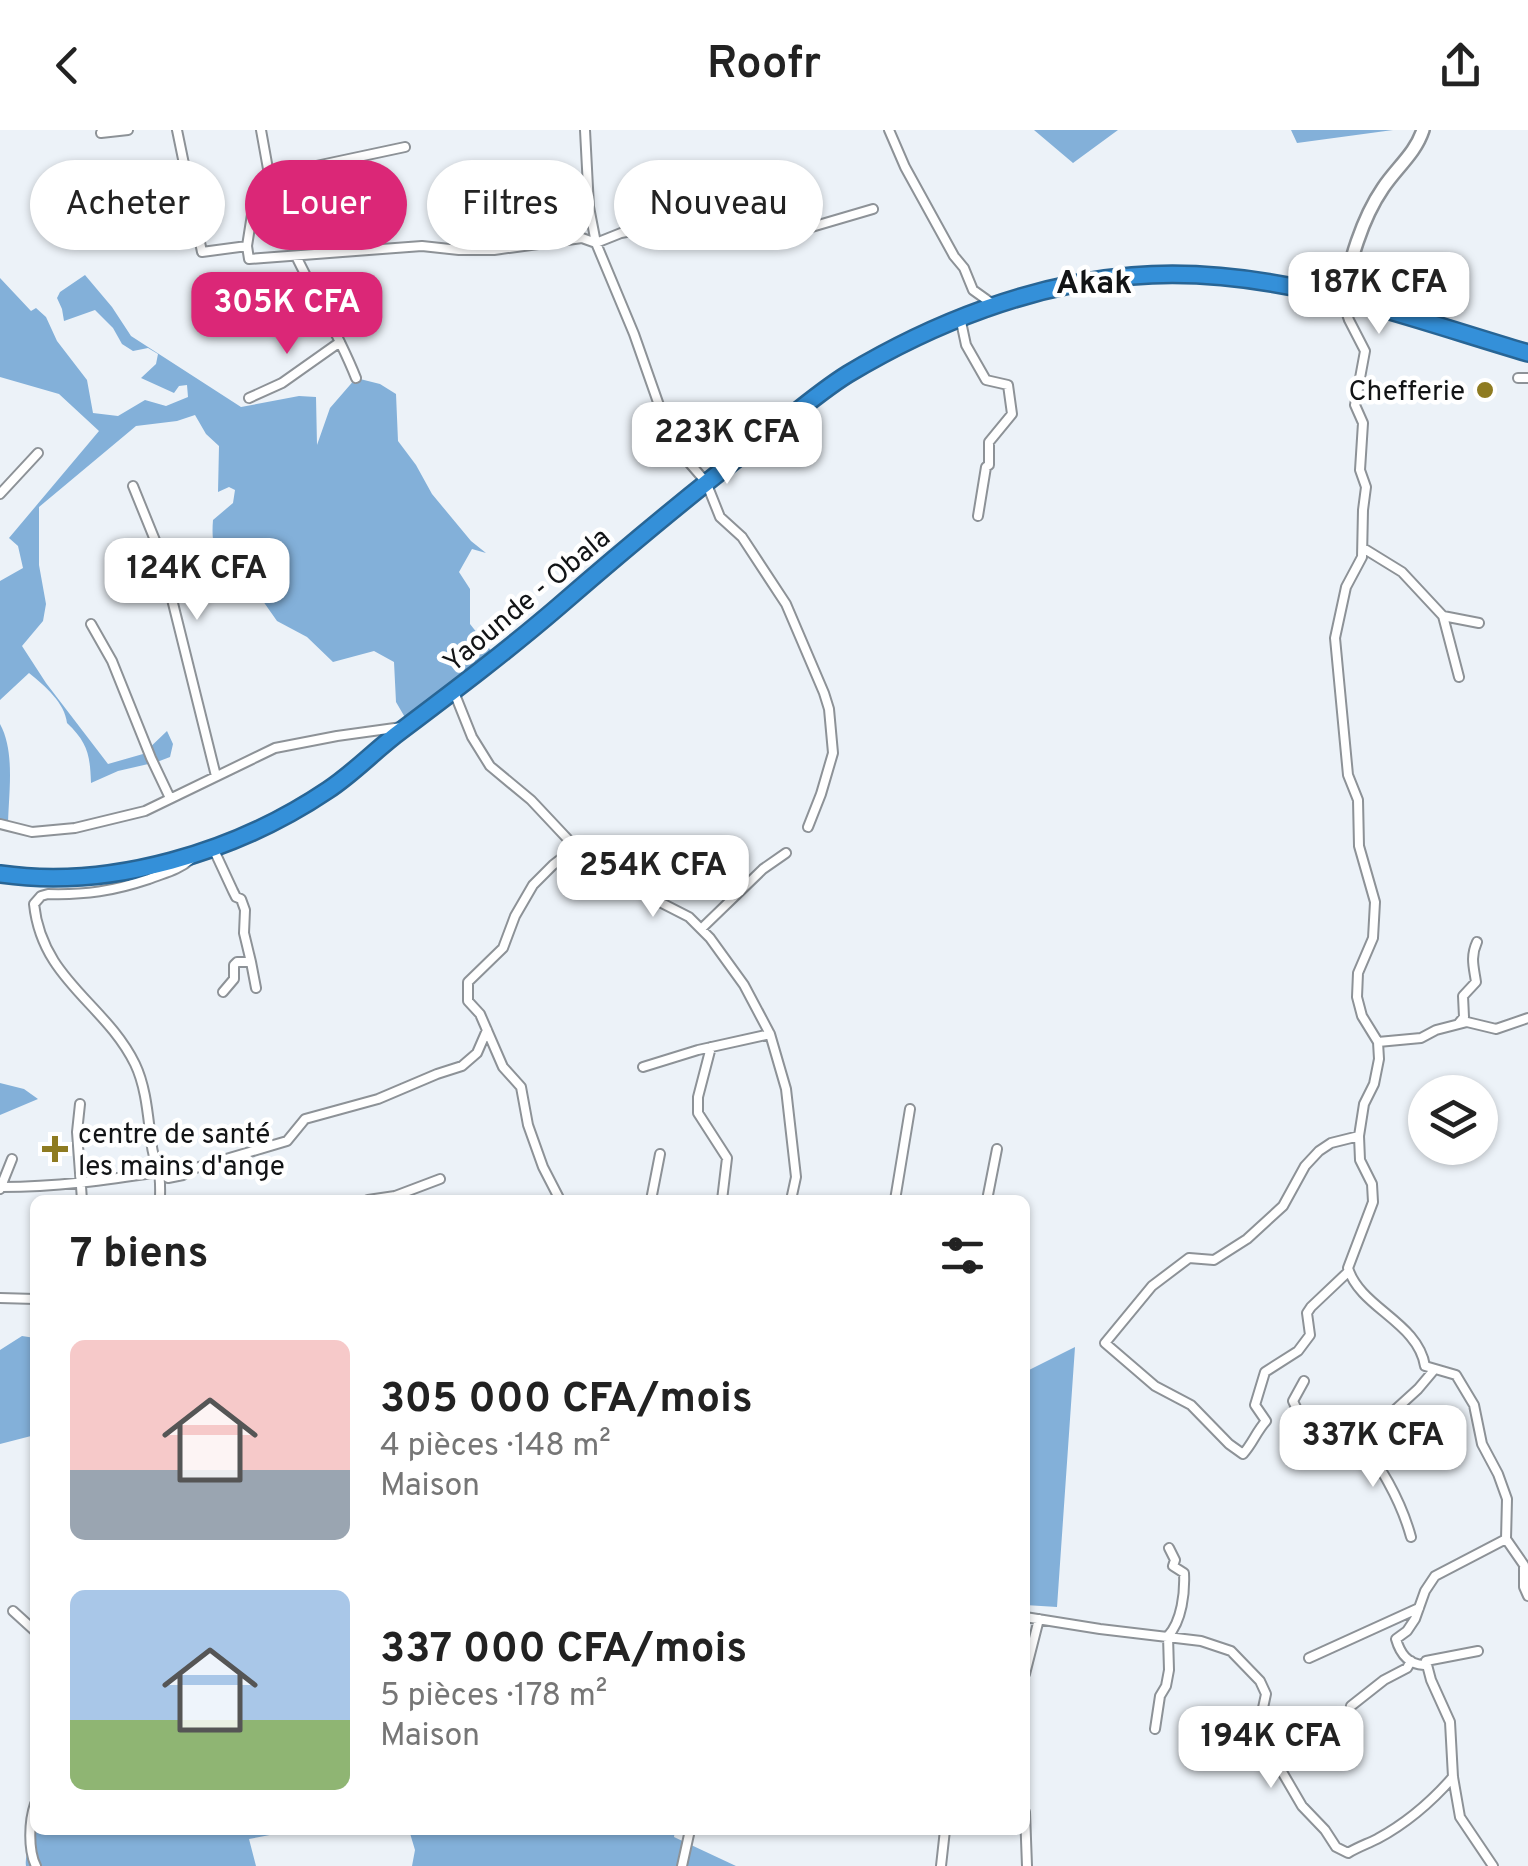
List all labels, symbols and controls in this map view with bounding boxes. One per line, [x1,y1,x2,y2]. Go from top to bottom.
text: Roofr [707,37,821,94]
icon: back [40,38,95,93]
icon: share [1433,38,1488,93]
chip: Acheter [30,160,225,250]
chip: Louer [245,160,407,250]
chip: Filtres [427,160,594,250]
chip: Nouveau [614,160,823,250]
pin: 187K CFA [1276,252,1482,337]
text: 187K CFA [1310,264,1448,304]
district label: Akak [1056,265,1132,305]
pin: 305K CFA [184,272,390,357]
text: 305K CFA [213,284,361,324]
place label: Chefferie [1348,375,1465,411]
marker: Chefferie [1474,379,1496,401]
pin: 223K CFA [624,402,830,487]
text: 223K CFA [654,414,800,454]
street label: Yaounde - Obala [437,521,619,682]
pin: 124K CFA [94,538,300,623]
text: 124K CFA [127,550,267,590]
pin: 254K CFA [550,835,756,920]
text: 254K CFA [579,847,727,887]
map controls [1408,1075,1498,1165]
button: layers [1408,1075,1498,1165]
place label: centre de santé les mains d'ange [78,1118,285,1186]
marker: centre de santé les mains d'ange [42,1136,68,1162]
icon: filters [935,1228,990,1283]
text: 7 biens [70,1229,208,1282]
text: 305 000 CFA/mois [380,1374,753,1427]
icon: home [150,1380,270,1500]
pin: 337K CFA [1270,1405,1476,1490]
text: 337K CFA [1302,1417,1444,1457]
text: 4 pièces · 148 m² [380,1427,611,1467]
text: Maison [380,1467,480,1507]
text: 337 000 CFA/mois [380,1624,747,1677]
icon: home [150,1630,270,1750]
text: 5 pièces · 178 m² [380,1677,607,1717]
pin: 194K CFA [1168,1706,1374,1791]
text: Maison [380,1717,480,1757]
text: 194K CFA [1200,1718,1342,1758]

